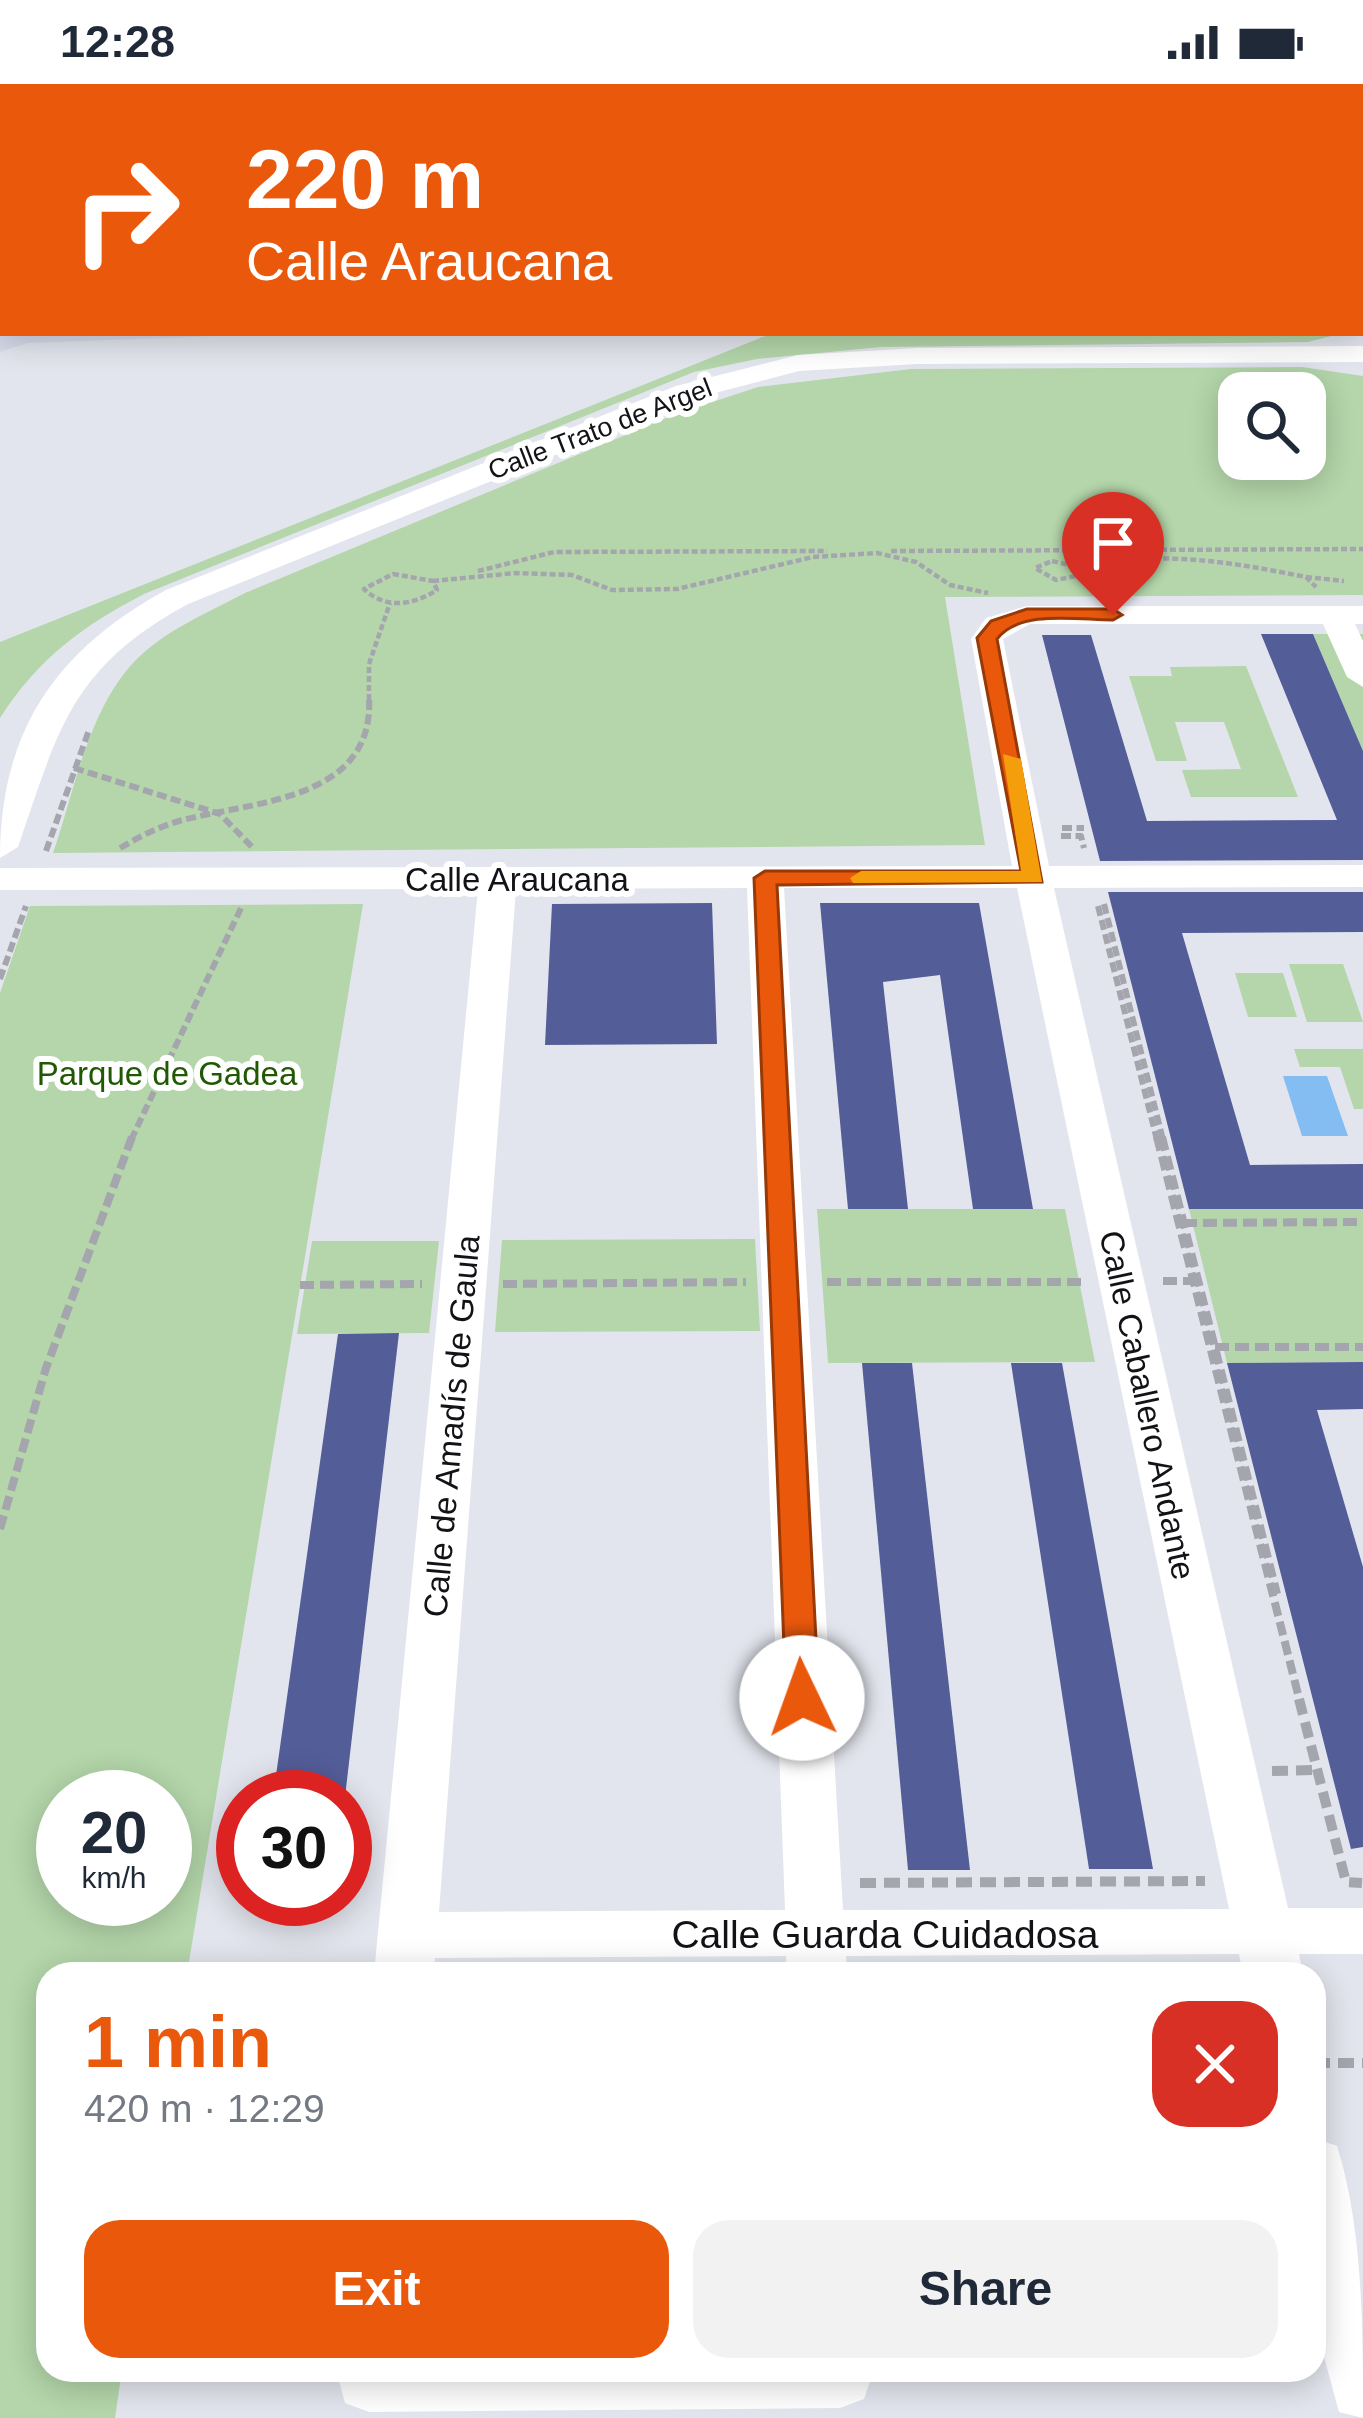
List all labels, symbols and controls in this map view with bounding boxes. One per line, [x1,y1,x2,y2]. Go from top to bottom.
text: 12:28 [60,16,175,67]
icon: right [48,132,204,288]
text: 220 m [246,132,484,226]
text: Calle Araucana [246,231,612,291]
map controls [1218,372,1326,480]
button: search [1218,372,1326,480]
street label: Calle Trato de Argel [484,373,716,485]
pin [1062,492,1164,615]
icon: arrive [1080,510,1146,576]
street label: Calle Araucana [405,861,630,898]
park label: Parque de Gadea [37,1055,298,1092]
street label: Calle Caballero Andante [1092,1227,1203,1583]
street label: Calle de Amadís de Gaula [416,1233,487,1619]
position arrow [739,1635,865,1761]
speed limit sign: 30 [216,1770,372,1926]
text: 20 [81,1799,147,1866]
text: km/h [81,1861,147,1894]
street label: Calle Guarda Cuidadosa [671,1913,1099,1956]
button: close [1152,2001,1278,2127]
text: 1 min [84,2002,272,2082]
text: 420 m · 12:29 [84,2087,325,2130]
button: Exit [84,2220,669,2358]
button: Share [693,2220,1278,2358]

